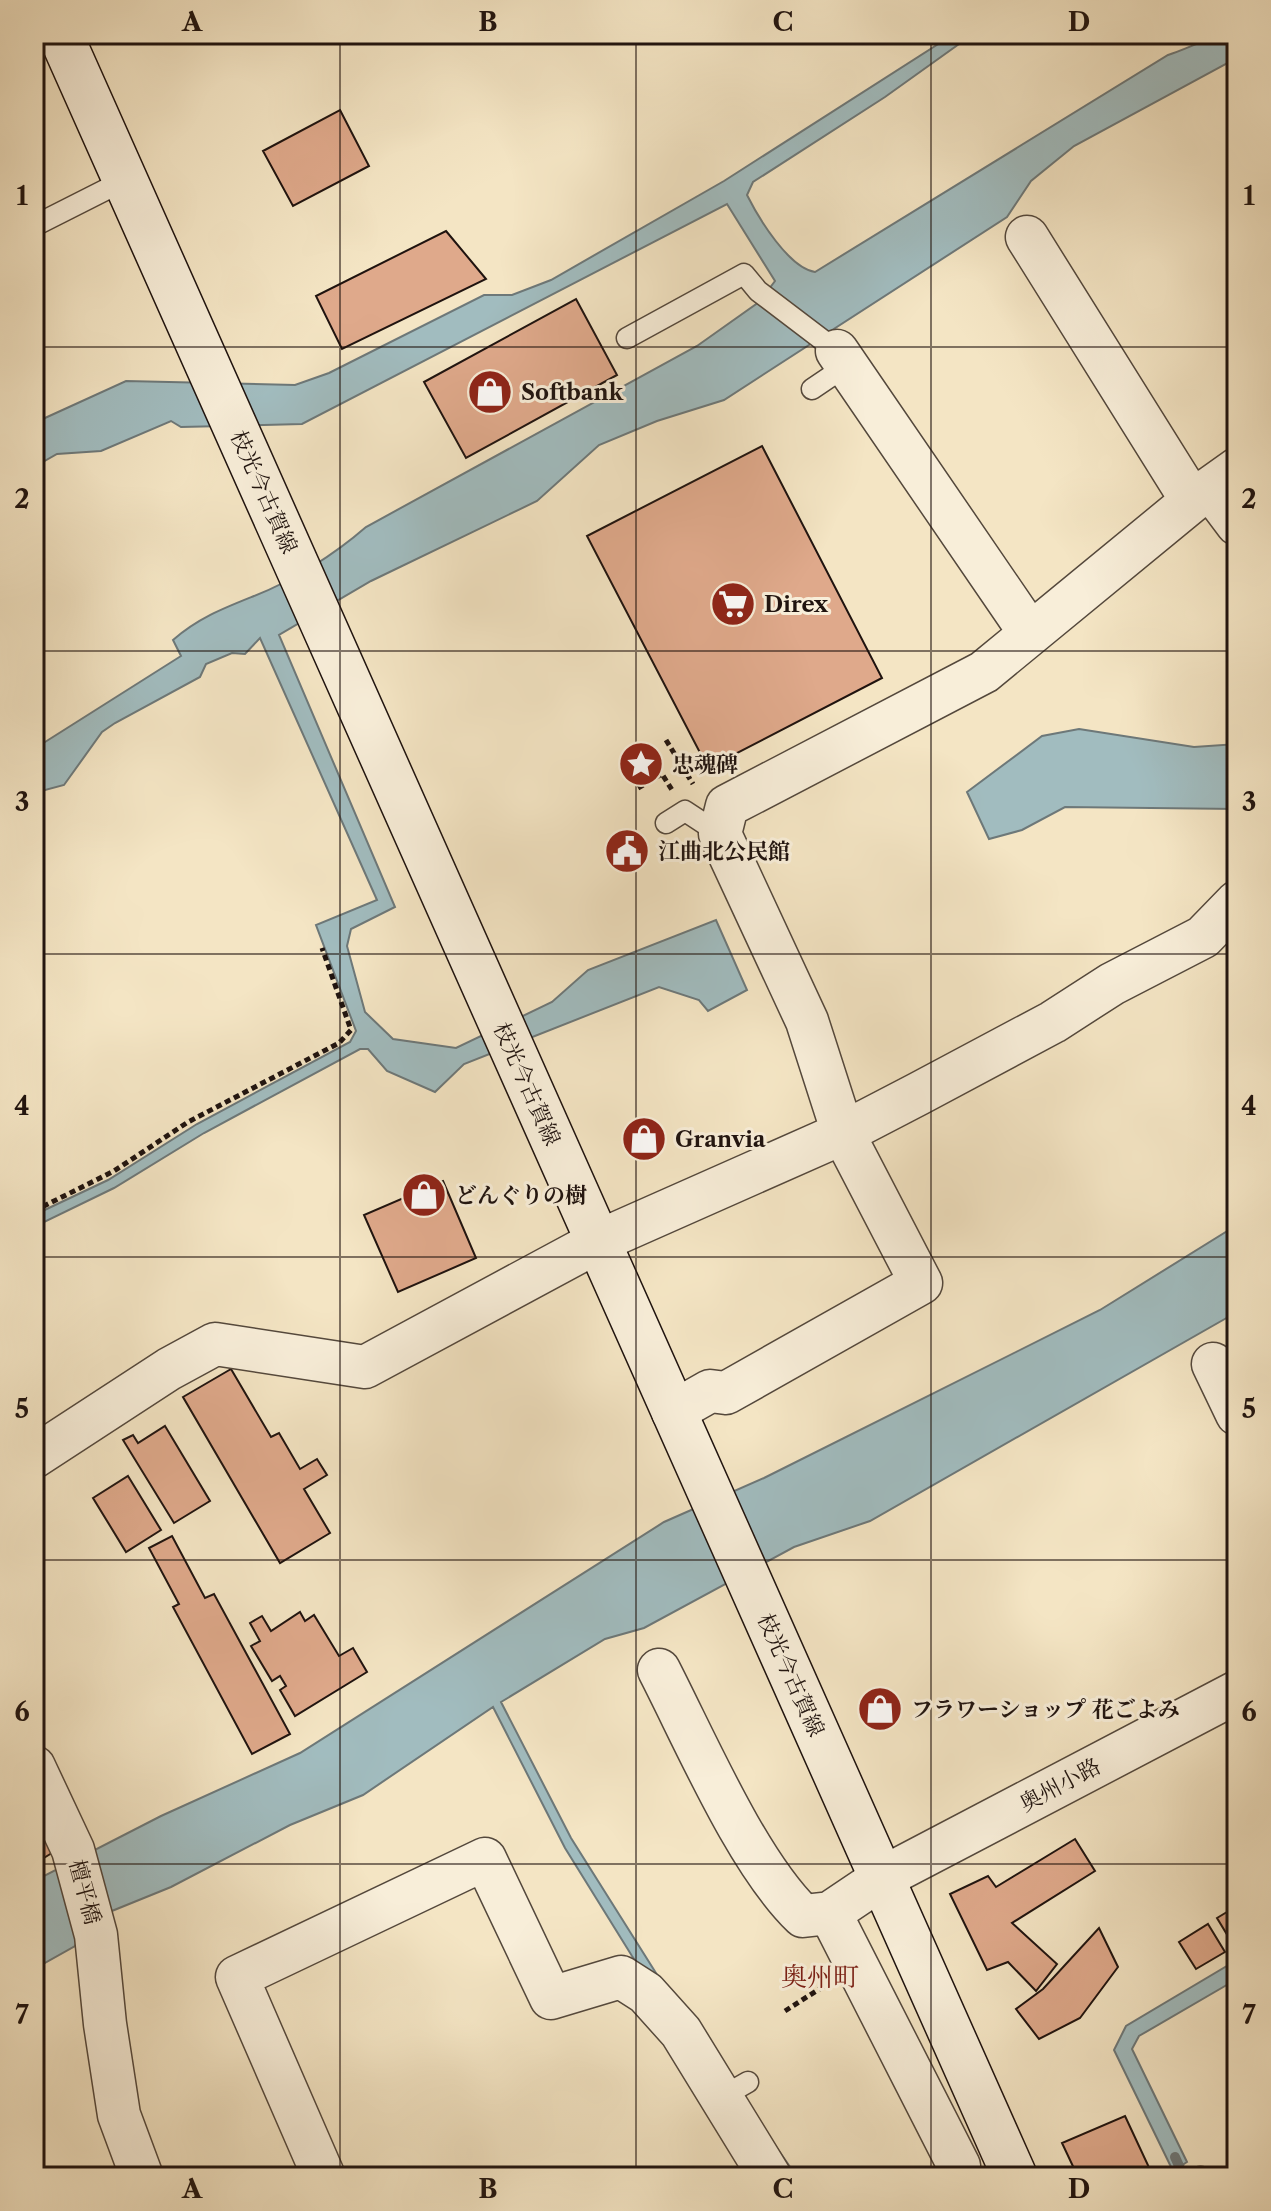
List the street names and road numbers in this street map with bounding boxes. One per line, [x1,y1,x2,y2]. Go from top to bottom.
street label: 枝光今古賀線 [225,426,303,558]
street label: 枝光今古賀線 [488,1018,566,1150]
street label: 枝光今古賀線 [752,1609,830,1741]
street label: 奥州小路 [1015,1752,1105,1818]
street label: 檀平橋 [63,1857,107,1927]

